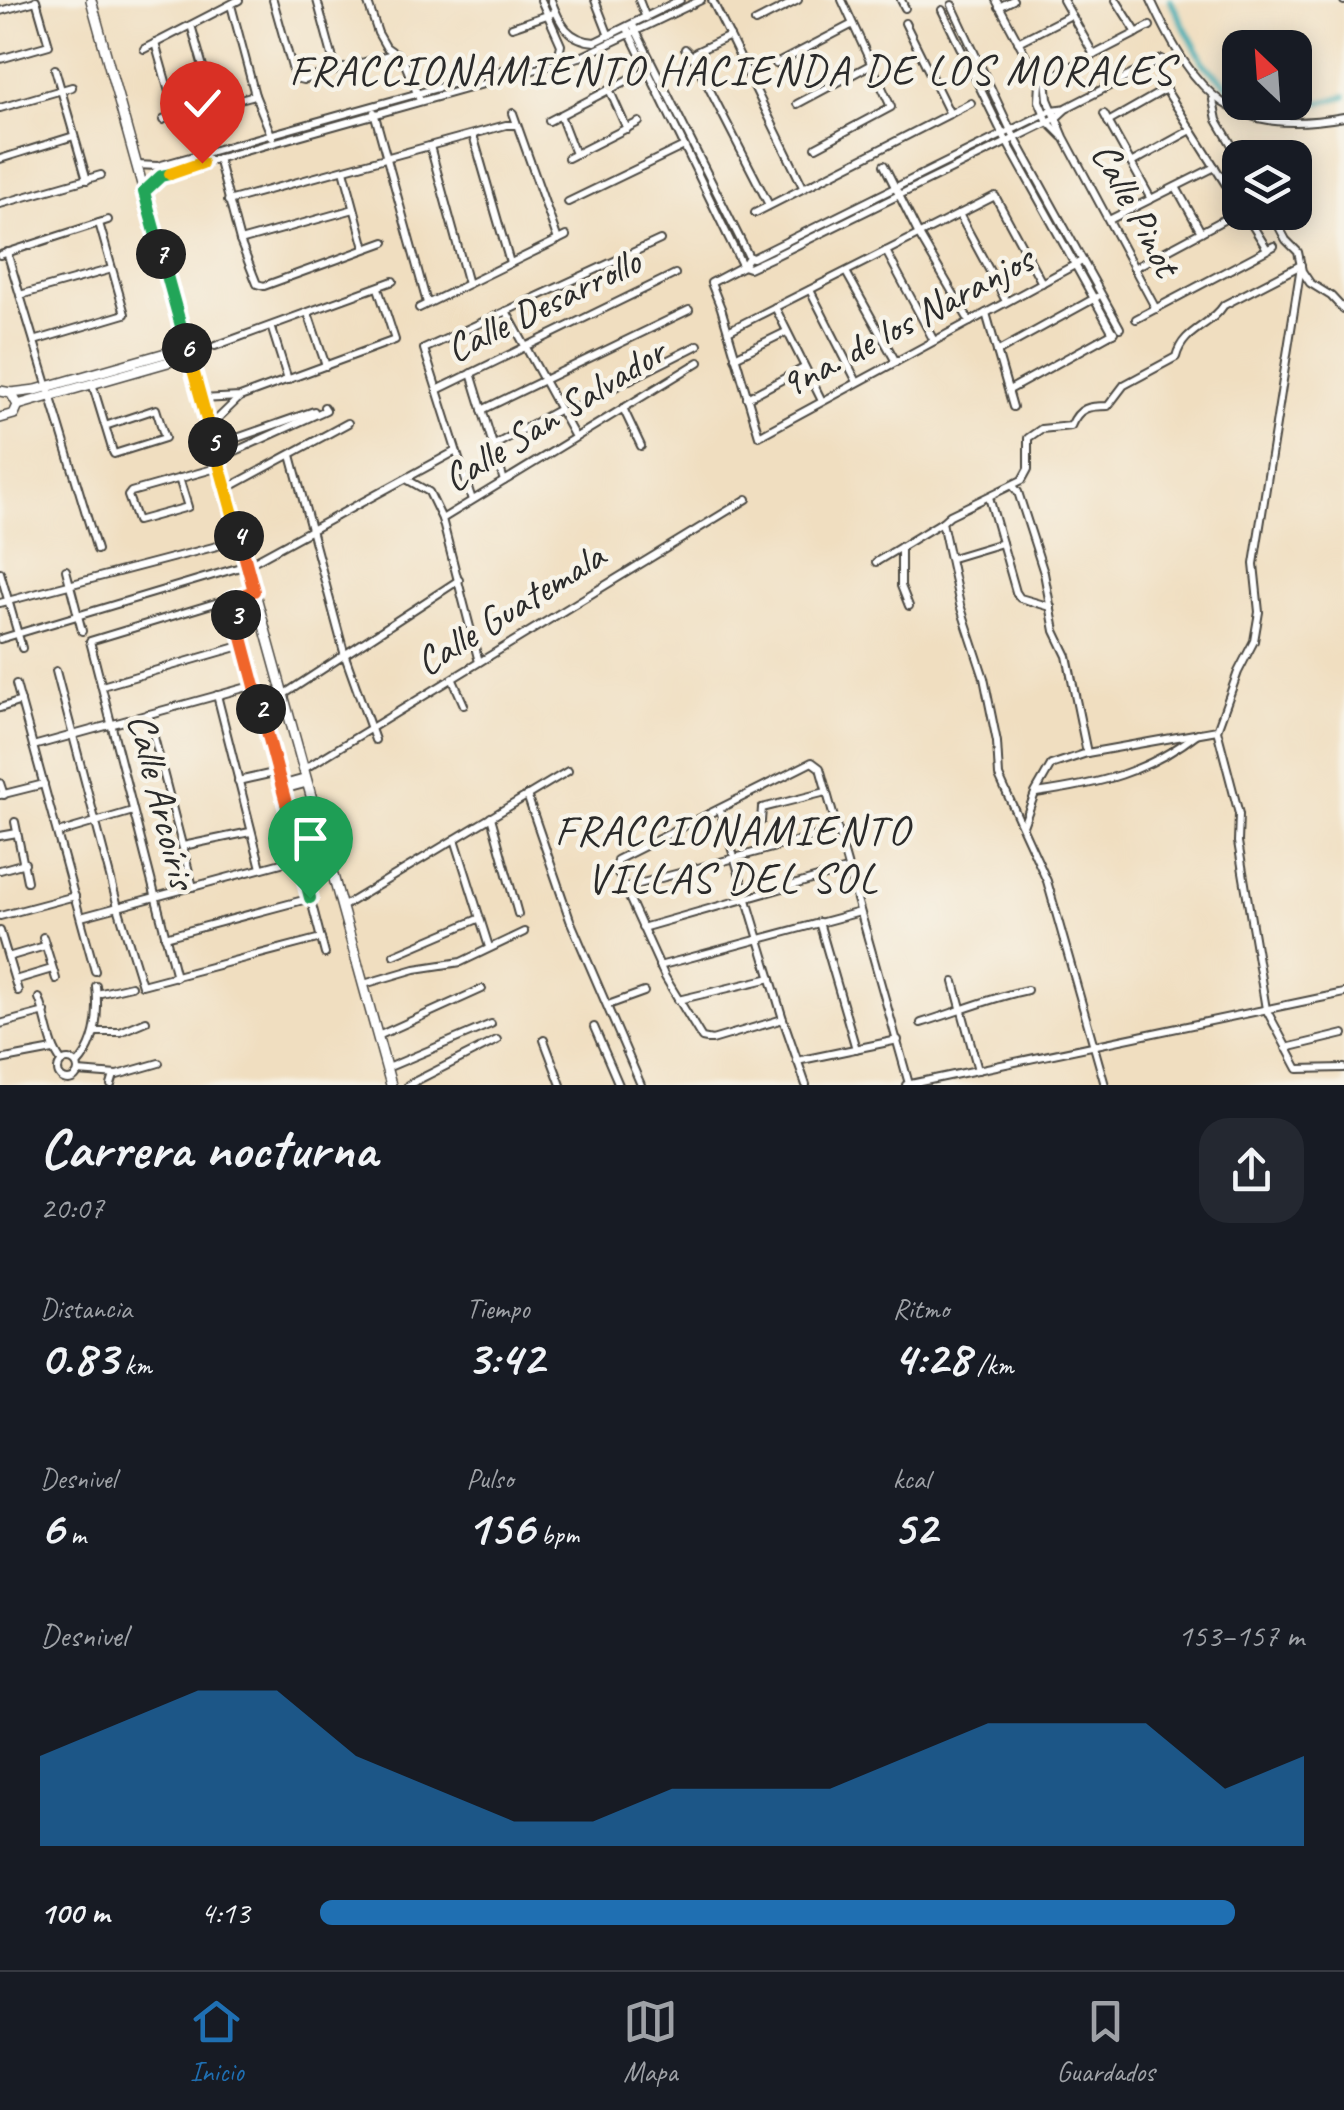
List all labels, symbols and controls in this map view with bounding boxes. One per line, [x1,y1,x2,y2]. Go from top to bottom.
north arrow [1222,30,1312,120]
map controls [1222,30,1312,230]
district label: FRACCIONAMIENTO HACIENDA DE LOS MORALES [289,44,1180,97]
pin [160,61,245,164]
icon: check [175,76,230,131]
street label: Calle Pinot [1080,134,1194,288]
button: layers [1222,140,1312,230]
pin: 7 [136,229,186,279]
street label: 9na. de los Naranjos [771,233,1044,410]
text: 7 [155,236,167,271]
street label: Calle Desarrollo [437,236,650,374]
pin: 6 [162,323,212,373]
street label: Calle San Salvador [434,325,677,503]
text: 6 [180,330,194,365]
pin: 5 [188,417,238,467]
text: 5 [207,424,219,459]
pin: 4 [214,511,264,561]
text: 4 [233,518,245,553]
street label: Calle Guatemala [406,530,616,687]
pin: 3 [211,590,261,640]
text: 3 [230,597,242,632]
pin: 2 [236,684,286,734]
text: 2 [255,691,267,726]
street label: Calle Arcoíris [116,708,209,897]
pin [268,796,353,899]
district label: FRACCIONAMIENTO VILLAS DEL SOL [555,804,913,905]
icon: arrive [283,811,338,866]
text: Carrera nocturna [40,1114,377,1184]
button: share [1199,1118,1304,1223]
text: 20:07 [40,1187,104,1228]
text: Distancia [40,1291,132,1326]
text: Tiempo [466,1291,530,1326]
text: Ritmo [893,1291,949,1326]
text: 0.83 [40,1326,117,1389]
text: 3:42 [466,1326,544,1389]
text: 4:28 [893,1326,970,1389]
text: km [117,1347,152,1382]
text: /km [970,1347,1013,1382]
text: Desnivel [40,1461,116,1496]
text: Pulso [466,1461,513,1496]
text: kcal [893,1461,930,1496]
text: 6 [40,1496,64,1559]
text: 156 [466,1496,534,1559]
text: 52 [893,1496,937,1559]
text: m [64,1517,86,1552]
text: bpm [534,1517,579,1552]
text: Desnivel [40,1615,127,1656]
text: 153–157 m [1178,1615,1304,1656]
text: 100 m [40,1892,109,1933]
text: 4:13 [200,1892,250,1933]
tab: Inicio [189,1994,244,2089]
tab: Mapa [623,1994,678,2089]
tab: Guardados [1056,1994,1155,2089]

